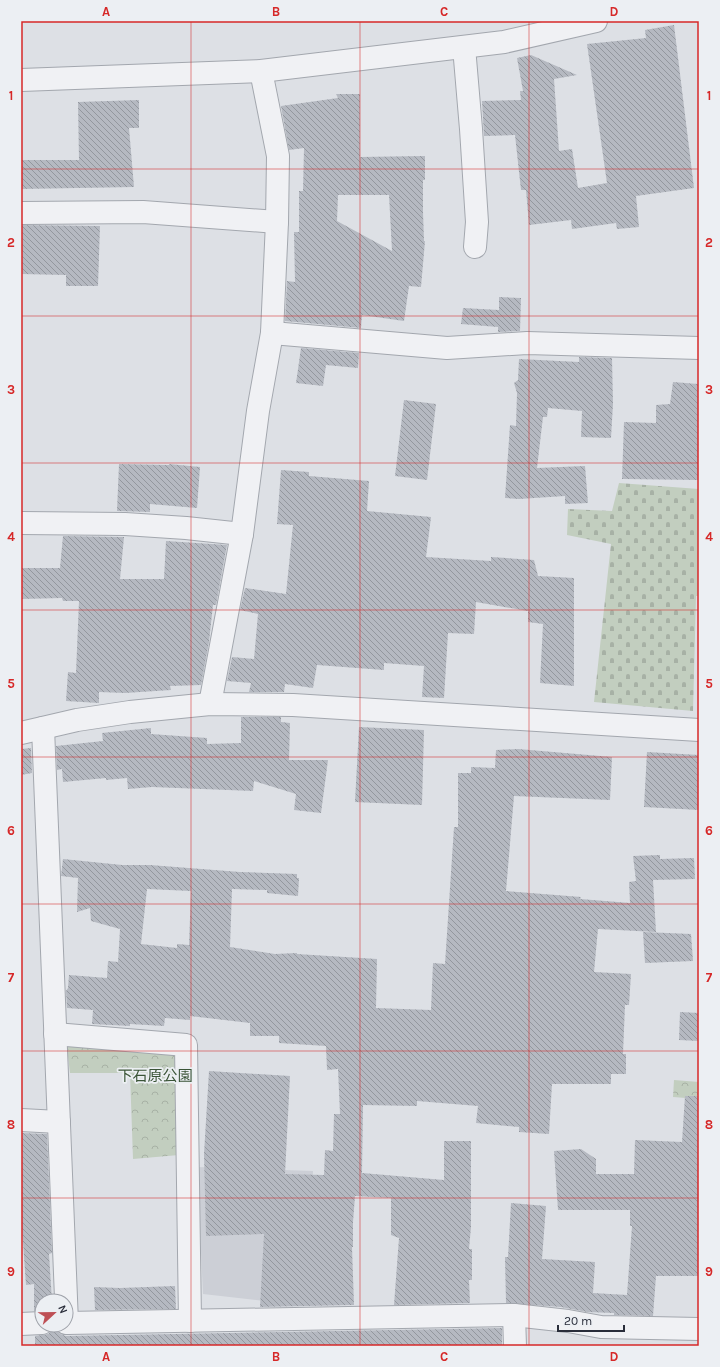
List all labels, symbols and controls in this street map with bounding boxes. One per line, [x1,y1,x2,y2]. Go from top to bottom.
text: A [102,4,110,19]
text: B [272,4,280,19]
text: C [440,4,448,19]
text: D [610,4,619,19]
text: 1 [9,88,13,103]
text: 1 [707,88,711,103]
text: 2 [7,235,15,250]
text: 2 [705,235,713,250]
text: 3 [7,382,15,397]
text: 3 [705,382,713,397]
text: 4 [7,529,15,544]
text: 4 [705,529,713,544]
text: 5 [7,676,15,691]
text: 5 [705,676,713,691]
text: 6 [7,823,15,838]
text: 6 [705,823,713,838]
text: 7 [8,970,15,985]
text: 7 [706,970,713,985]
park label: 下石原公園 [117,1067,193,1085]
text: 8 [7,1117,15,1132]
text: 8 [705,1117,713,1132]
text: 9 [7,1264,15,1279]
text: 9 [705,1264,713,1279]
north arrow [34,1293,74,1333]
text: N [55,1303,70,1316]
scale bar [558,1307,624,1333]
text: 20 m [564,1314,592,1328]
text: A [102,1349,110,1364]
text: B [272,1349,280,1364]
text: C [440,1349,448,1364]
text: D [610,1349,619,1364]

